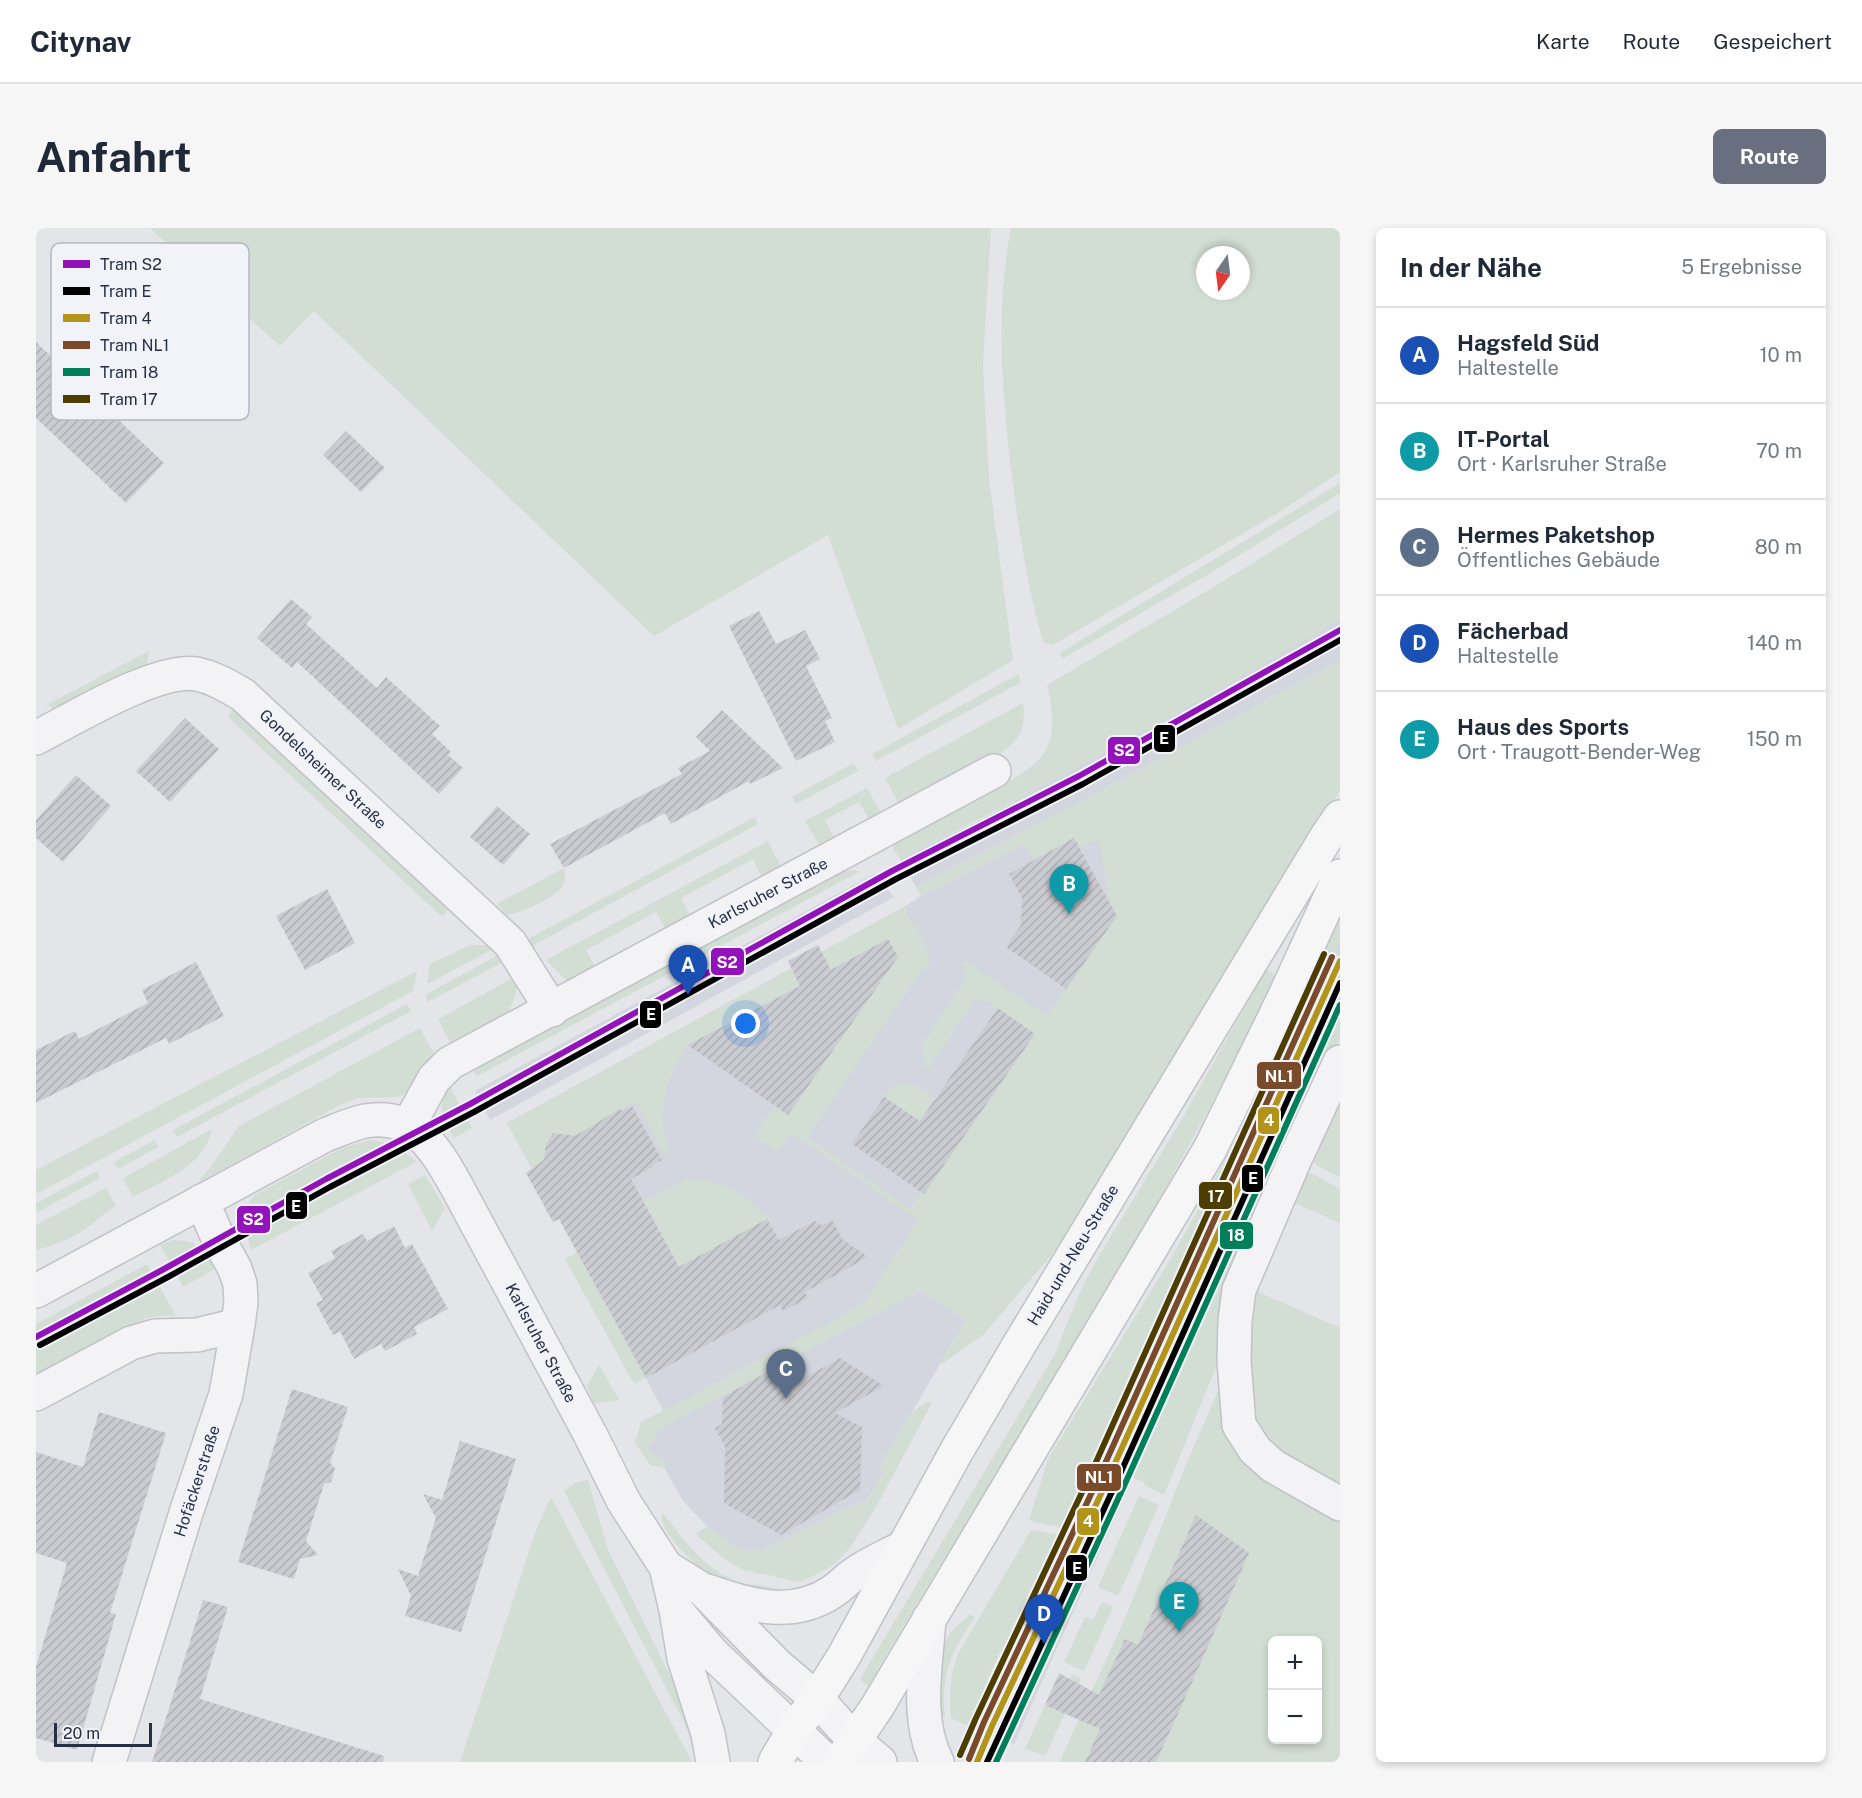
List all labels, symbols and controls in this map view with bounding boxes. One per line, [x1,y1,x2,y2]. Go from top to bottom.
text: Citynav [30,25,131,58]
text: Karte [1536,29,1590,54]
text: Route [1623,29,1680,54]
text: Gespeichert [1713,29,1832,54]
button: Route [1713,129,1826,184]
text: Anfahrt [36,132,192,181]
legend [51,243,249,420]
north arrow [1196,246,1250,300]
text: In der Nähe [1400,252,1542,283]
text: Tram S2 [100,255,162,274]
text: 5 Ergebnisse [1681,255,1802,279]
text: Tram E [100,282,151,301]
text: Tram 4 [100,309,152,328]
text: Hagsfeld Süd [1457,330,1600,356]
text: Tram NL1 [100,336,169,355]
text: A [1412,343,1427,367]
text: 10 m [1759,343,1802,367]
text: Haltestelle [1457,356,1559,380]
text: Tram 18 [100,363,158,382]
text: Tram 17 [100,390,158,409]
text: IT-Portal [1457,426,1550,452]
text: B [1413,439,1426,463]
text: 70 m [1756,439,1802,463]
text: Ort · Karlsruher Straße [1457,452,1667,476]
text: Hermes Paketshop [1457,522,1655,548]
text: C [1412,535,1427,559]
text: 80 m [1755,535,1802,559]
text: Öffentliches Gebäude [1457,548,1660,572]
text: Fächerbad [1457,618,1569,644]
text: D [1412,631,1427,655]
text: 140 m [1747,631,1802,655]
text: Haltestelle [1457,644,1559,668]
street label: Gondelsheimer Straße [256,705,390,833]
text: Haus des Sports [1457,714,1629,740]
line badge: E [1153,724,1176,753]
text: E [1413,727,1426,751]
text: 150 m [1747,727,1802,751]
text: E [1159,729,1169,748]
line badge: S2 [1107,736,1141,765]
text: Ort · Traugott-Bender-Weg [1457,740,1701,764]
text: S2 [1113,741,1135,760]
street label: Karlsruher Straße [705,853,831,933]
pin: B [1050,864,1088,914]
pin: A [668,946,708,995]
line badge: S2 [710,947,745,976]
text: S2 [716,953,738,972]
line badge: E [639,1000,662,1029]
text: E [646,1005,656,1024]
your location [731,1009,760,1038]
line badge: NL1 [1256,1061,1302,1090]
text: NL1 [1265,1067,1293,1086]
line badge: 4 [1257,1106,1280,1135]
text: 4 [1264,1111,1275,1130]
line badge: E [1241,1164,1264,1193]
text: E [1248,1169,1258,1188]
street label: Haid-und-Neu-Straße [1023,1181,1123,1329]
line badge: 17 [1198,1181,1233,1210]
text: 17 [1208,1187,1224,1206]
line badge: E [285,1191,308,1220]
text: E [291,1197,301,1216]
line badge: S2 [236,1205,271,1234]
text: S2 [242,1210,264,1229]
line badge: 18 [1219,1221,1254,1250]
text: 18 [1227,1226,1245,1245]
street label: Karlsruher Straße [501,1280,581,1406]
pin: C [766,1350,806,1399]
street label: Hofäckerstraße [170,1423,224,1539]
line badge: NL1 [1076,1463,1122,1492]
text: NL1 [1085,1468,1113,1487]
line badge: 4 [1076,1507,1100,1536]
text: 4 [1083,1512,1094,1531]
line badge: E [1065,1554,1088,1582]
text: E [1072,1559,1082,1578]
pin: E [1160,1582,1198,1632]
pin: D [1024,1594,1064,1644]
map controls [1268,1636,1322,1744]
button: + [1268,1636,1322,1690]
button: − [1268,1690,1322,1744]
scale bar [54,1720,152,1748]
text: 20 m [63,1724,100,1743]

